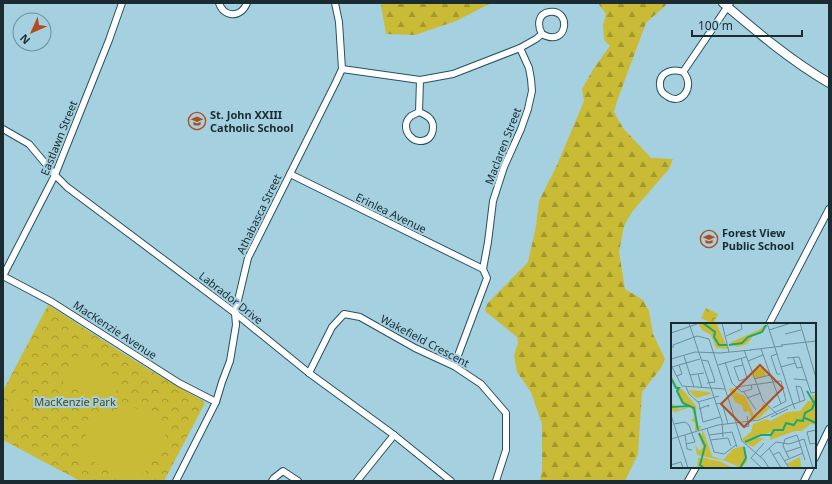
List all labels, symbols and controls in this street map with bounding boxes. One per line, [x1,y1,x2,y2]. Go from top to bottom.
north arrow [12,12,52,52]
scale bar [692,12,802,38]
text: 100 m [698,17,733,34]
text: N [16,31,33,48]
street label: Eastlawn Street [37,98,80,178]
street label: Maclaren Street [481,105,524,186]
place label: St. John XXIII Catholic School [210,107,293,135]
school or university icon: St. John XXIII Catholic School [187,111,207,131]
street label: Athabasca Street [233,171,284,256]
street label: Erinlea Avenue [353,189,429,236]
place label: Forest View Public School [722,225,794,253]
school or university icon: Forest View Public School [699,229,719,249]
street label: Labrador Drive [196,268,266,327]
street label: MacKenzie Avenue [71,297,160,362]
street label: Wakefield Crescent [378,311,472,370]
inset map [671,323,816,468]
park label: MacKenzie Park [34,394,116,409]

